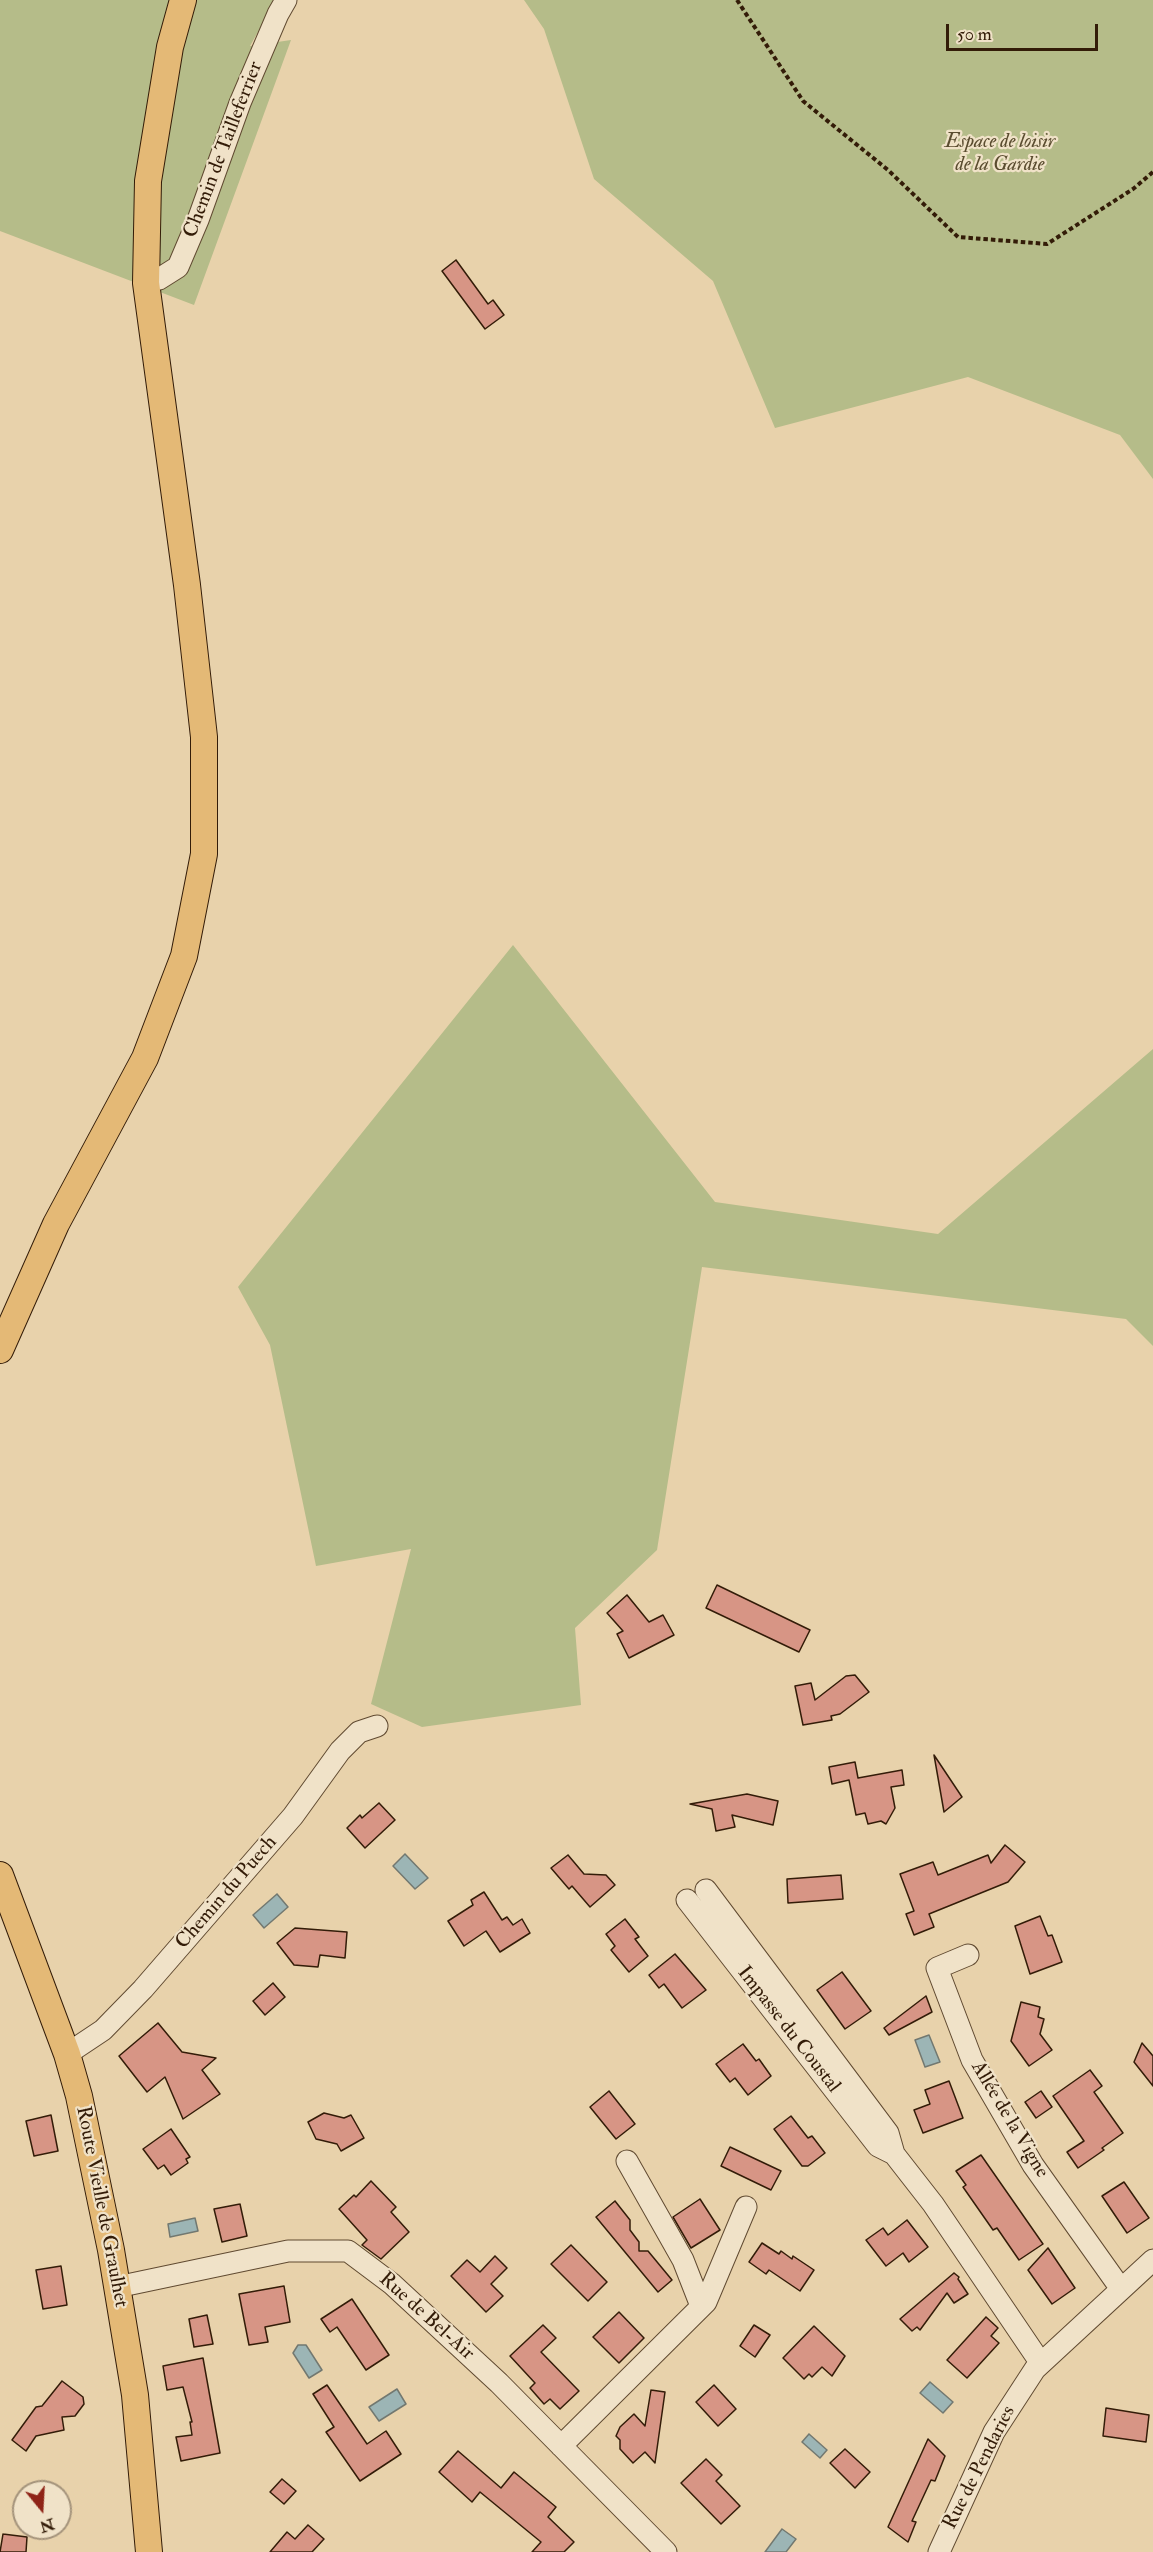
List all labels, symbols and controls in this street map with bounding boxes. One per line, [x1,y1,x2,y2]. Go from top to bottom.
scale bar [949,12,1100,50]
text: 50 m [957,23,992,46]
street label: Chemin de Tailleferrier [179,59,269,241]
park label: Espace de loisir de la Gardie [945,131,1055,178]
street label: Chemin du Puech [171,1831,283,1955]
street label: Impasse du Coustal [731,1962,845,2098]
street label: Allée de la Vigne [965,2057,1053,2183]
street label: Route Vieille de Graulhet [70,2104,132,2310]
street label: Rue de Bel-Air [373,2268,479,2366]
street label: Rue de Pendaries [939,2402,1021,2534]
north arrow [12,2480,72,2540]
text: N [37,2513,57,2537]

